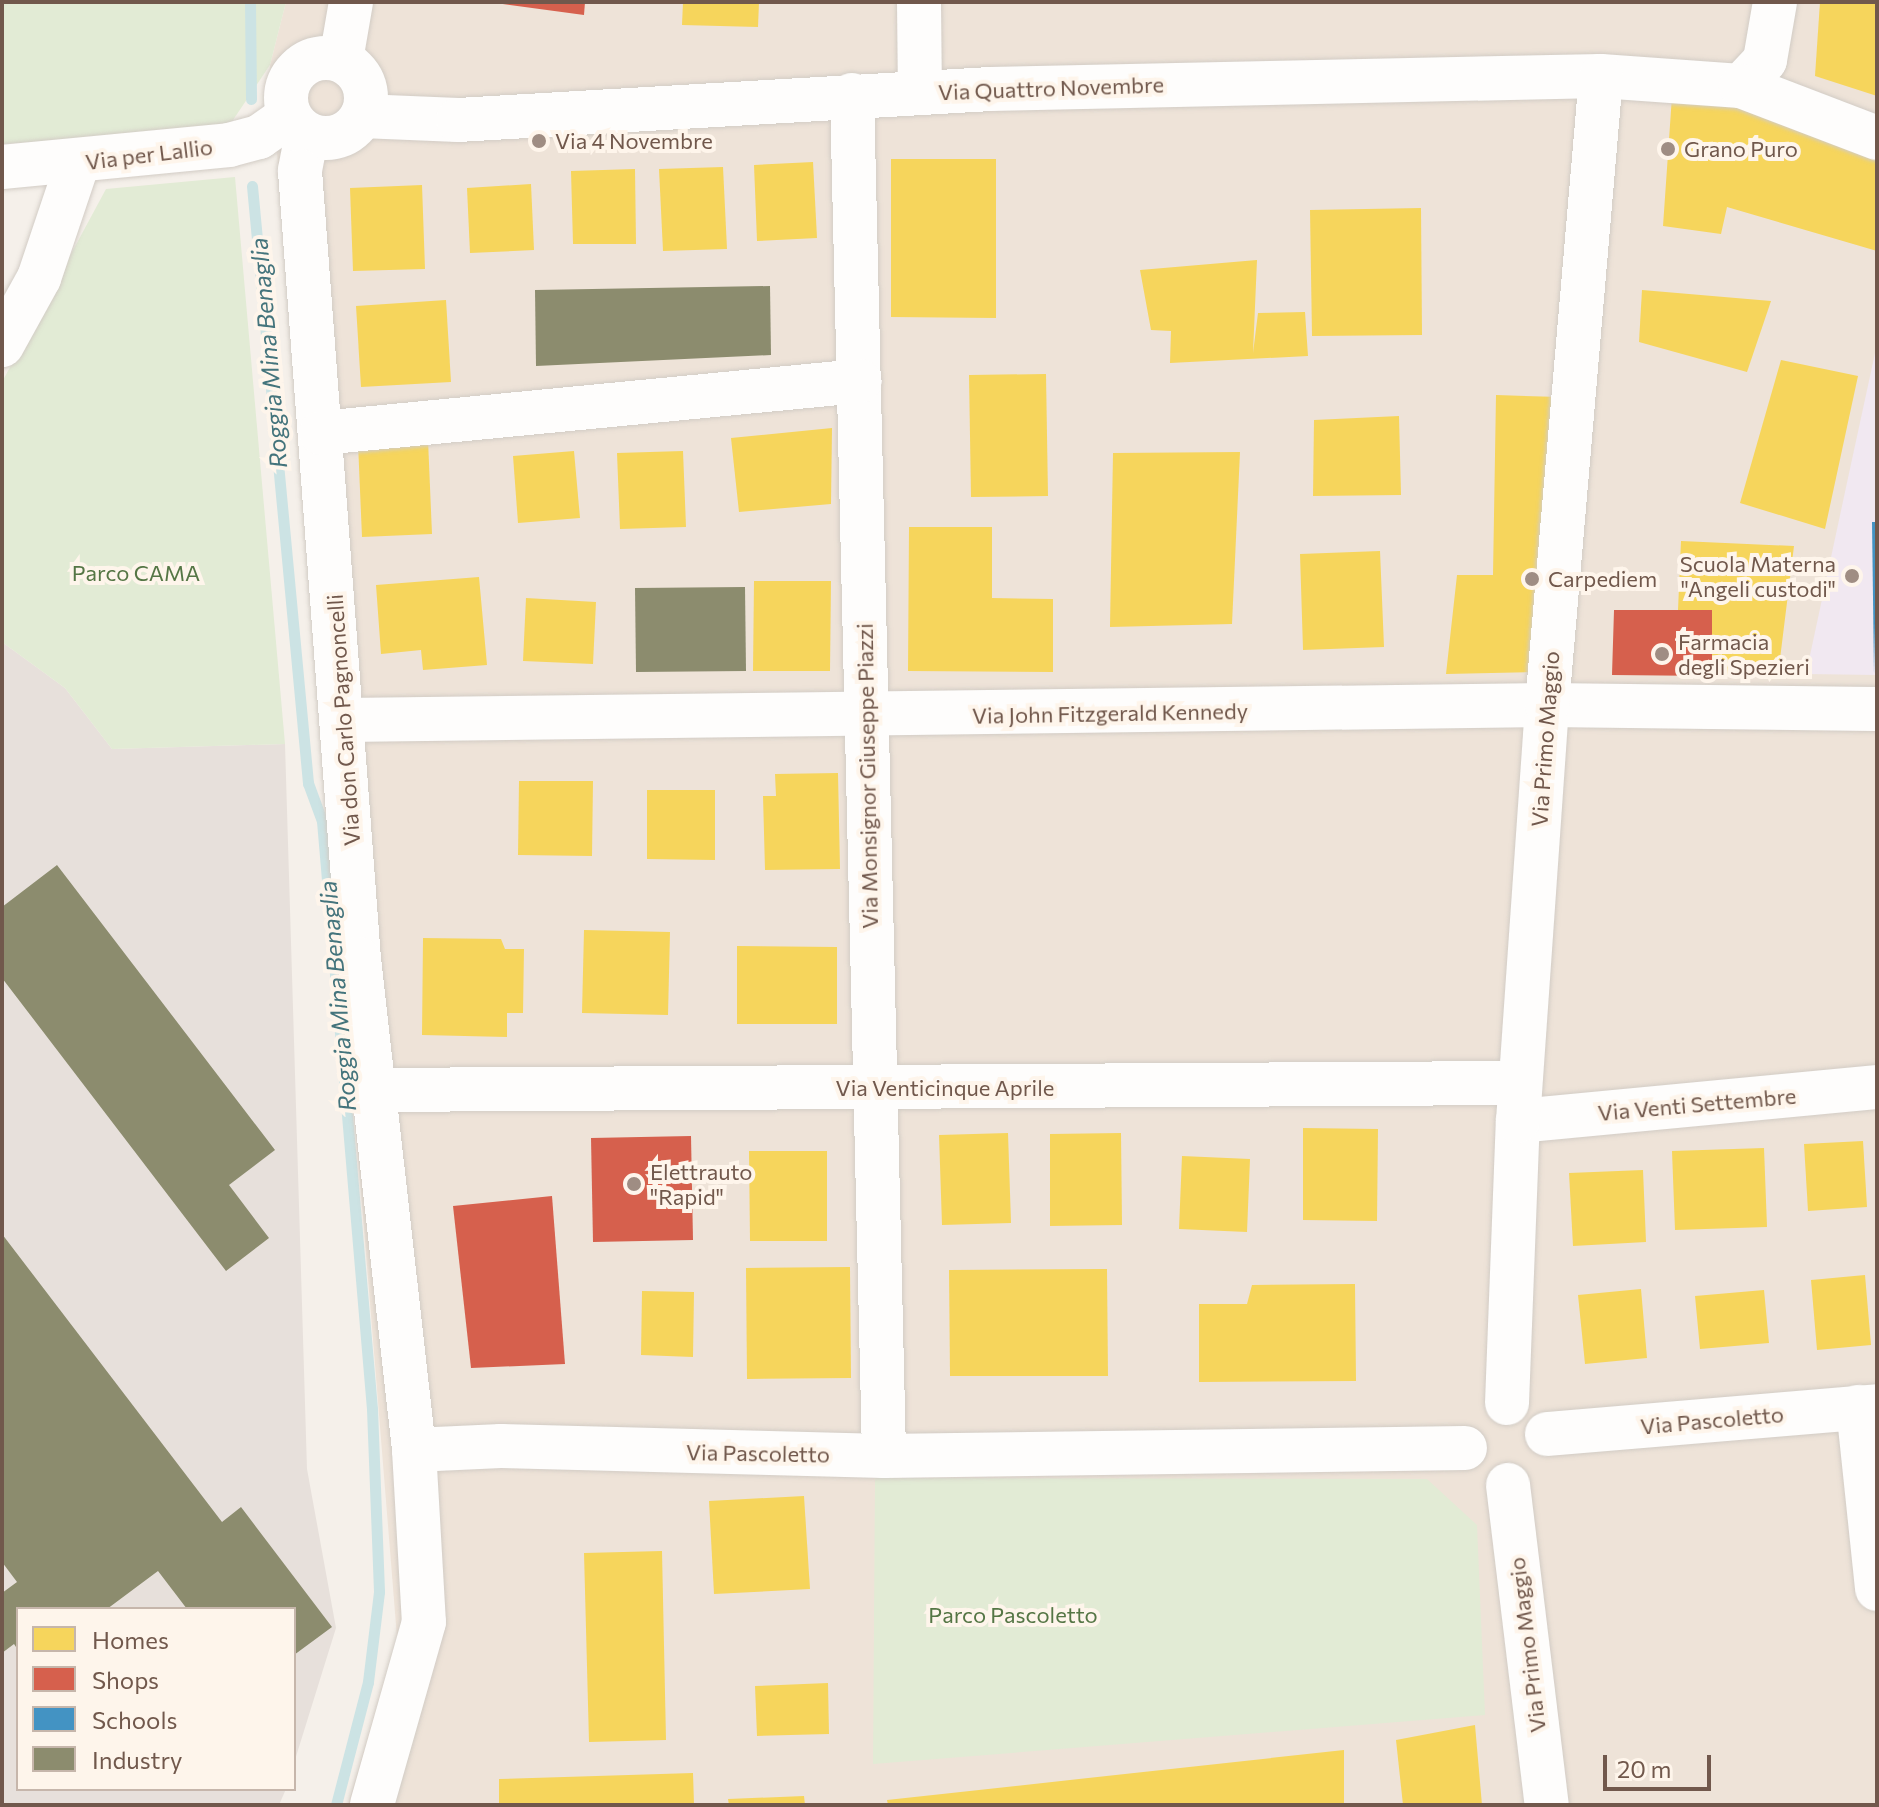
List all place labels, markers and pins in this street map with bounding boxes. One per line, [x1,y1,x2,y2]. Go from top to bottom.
place label: Via 4 Novembre [555,128,713,154]
marker: Via 4 Novembre [530,132,548,150]
place label: Grano Puro [1684,136,1798,162]
marker: Grano Puro [1659,140,1677,158]
place label: Scuola Materna "Angeli custodi" [1680,550,1836,602]
place label: Carpediem [1548,566,1657,592]
marker: Scuola Materna "Angeli custodi" [1843,567,1861,585]
marker: Carpediem [1523,570,1541,588]
place label: Farmacia degli Spezieri [1678,628,1810,680]
marker: Farmacia degli Spezieri [1653,645,1671,663]
place label: Elettrauto "Rapid" [650,1158,752,1210]
marker: Elettrauto "Rapid" [625,1175,643,1193]

